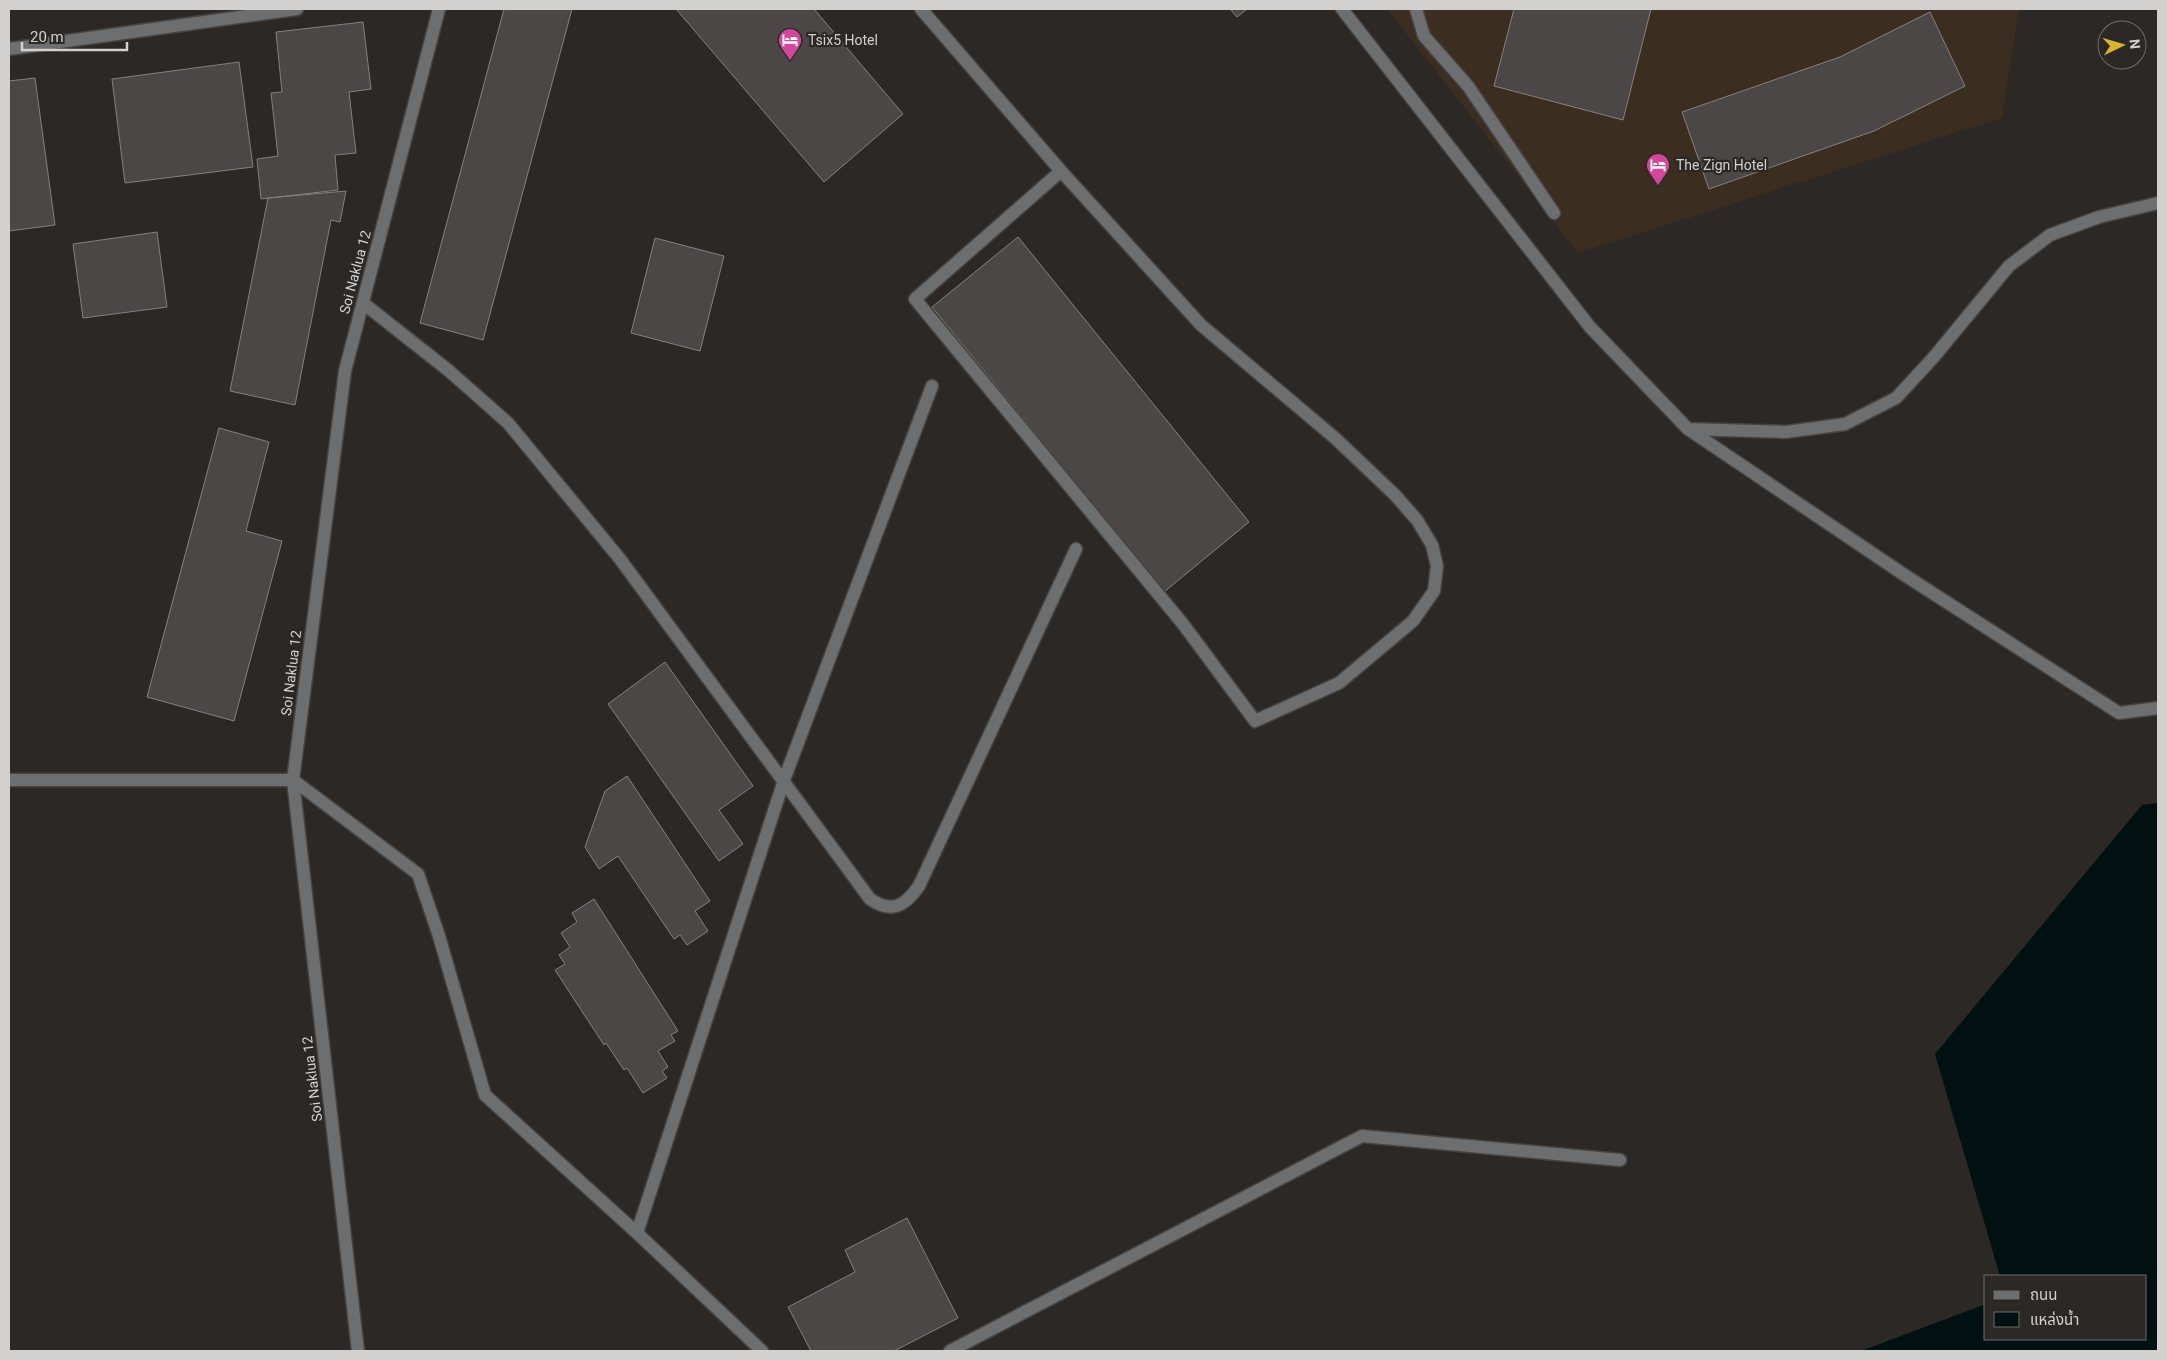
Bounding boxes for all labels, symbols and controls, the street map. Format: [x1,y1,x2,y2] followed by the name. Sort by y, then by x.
[22,20,128,52] scale bar
[2097,20,2147,70] north arrow
[777,27,803,61] hotel icon: Tsix5 Hotel
[30,28,64,46] text: 20 m
[808,32,878,48] place label: Tsix5 Hotel
[2127,38,2143,49] text: N
[1645,152,1671,186] hotel icon: The Zign Hotel
[1676,157,1767,173] place label: The Zign Hotel
[336,228,374,316] street label: Soi Naklua 12
[278,629,304,717] street label: Soi Naklua 12
[299,1035,325,1123] street label: Soi Naklua 12
[1984,1275,2147,1340] legend
[2030,1286,2057,1304] text: ถนน
[2030,1309,2079,1329] text: แหล่งน้ำ

